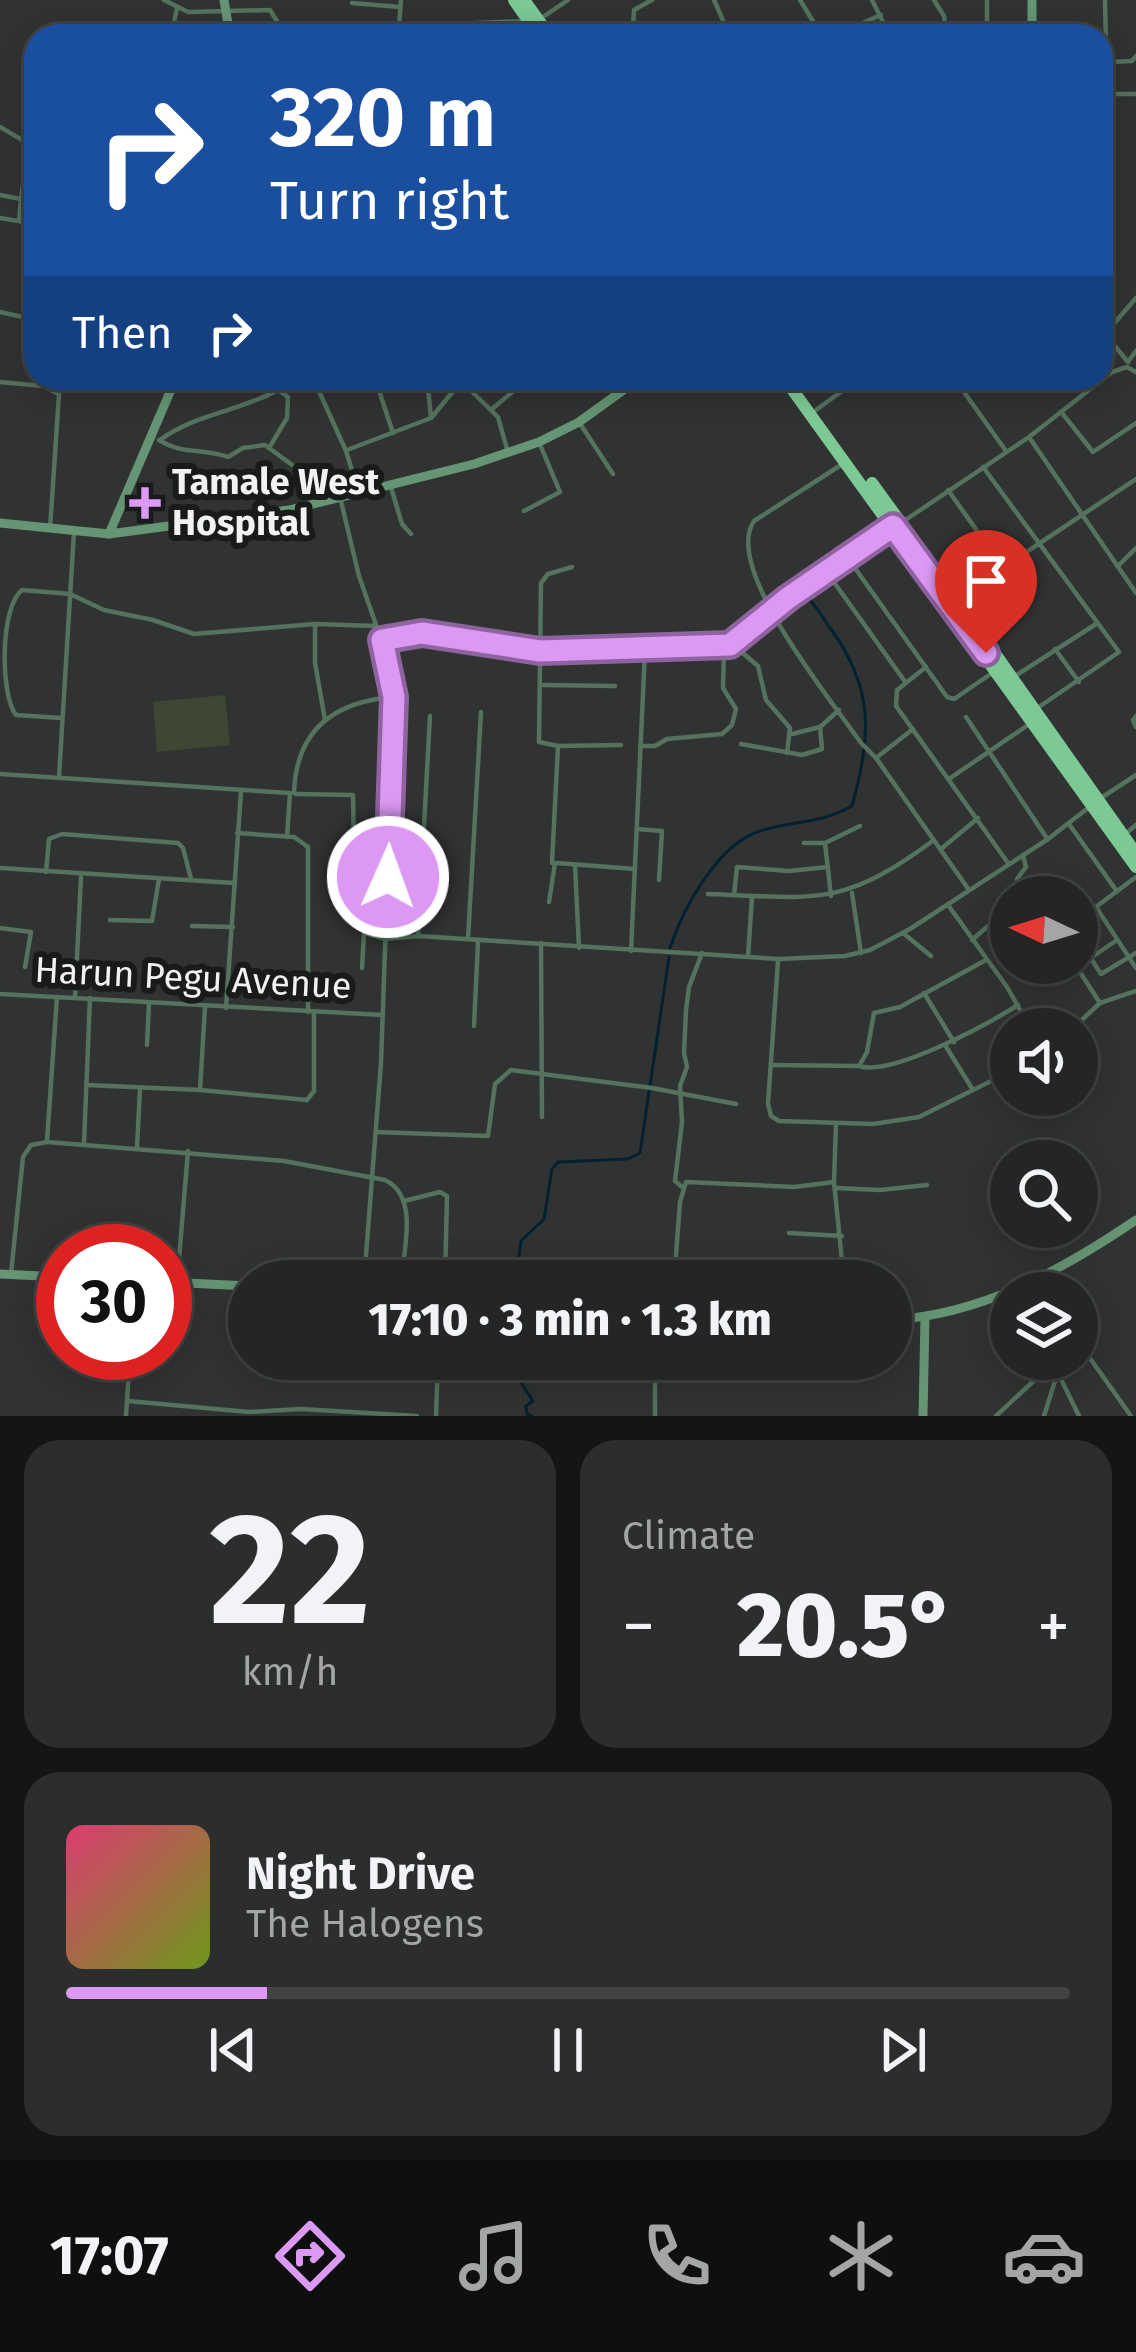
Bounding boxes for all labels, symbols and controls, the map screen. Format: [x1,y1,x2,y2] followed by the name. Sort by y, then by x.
[270,67,496,168] text: 320 m
[72,72,228,228] icon: right
[270,169,509,233] text: Turn right
[197,300,263,366] icon: right
[72,306,173,360] text: Then
[172,460,380,545] place label: Tamale West Hospital
[129,487,161,519] marker: Tamale West Hospital
[935,530,1037,653] pin
[953,548,1019,614] icon: arrive
[325,814,451,940] position arrow
[990,876,1098,984] north arrow
[990,876,1098,1380] map controls
[33,948,353,1008] street label: Harun Pegu Avenue
[990,1008,1098,1116] button: sound
[990,1140,1098,1248] button: search
[36,1224,192,1380] speed limit sign: 30
[990,1272,1098,1380] button: layers
[368,1293,772,1347] text: 17:10 · 3 min · 1.3 km
[209,1477,371,1664] text: 22
[622,1513,755,1559] text: Climate
[737,1572,955,1680] text: 20.5°
[622,1587,655,1666] text: −
[1037,1587,1070,1666] text: +
[242,1649,338,1695] text: km/h
[246,1847,475,1901] text: Night Drive
[246,1901,484,1947] text: The Halogens
[200,2017,266,2083] icon: previous
[535,2017,601,2083] icon: pause
[870,2017,936,2083] icon: next
[268,2214,352,2298] icon: directions
[452,2214,536,2298] icon: music
[635,2214,719,2298] icon: phone
[819,2214,903,2298] icon: climate
[1002,2214,1086,2298] icon: car
[50,2224,169,2288] text: 17:07

